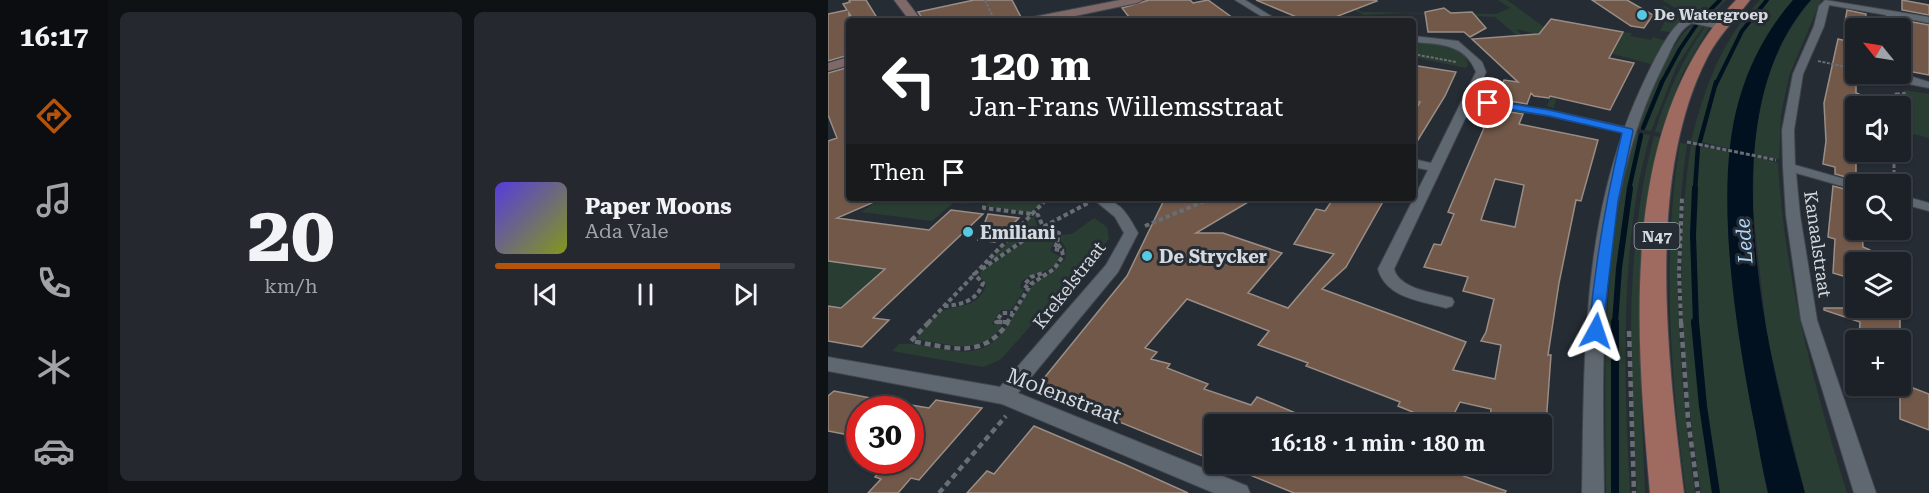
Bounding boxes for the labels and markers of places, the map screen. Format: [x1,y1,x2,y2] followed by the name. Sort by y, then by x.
[1654,6,1768,24] place label: De Watergroep
[1635,8,1649,22] marker: De Watergroep
[1462,77,1513,128] pin
[980,222,1056,243] place label: Emiliani
[961,225,975,239] marker: Emiliani
[1159,246,1267,267] place label: De Strycker
[1140,249,1154,263] marker: De Strycker

